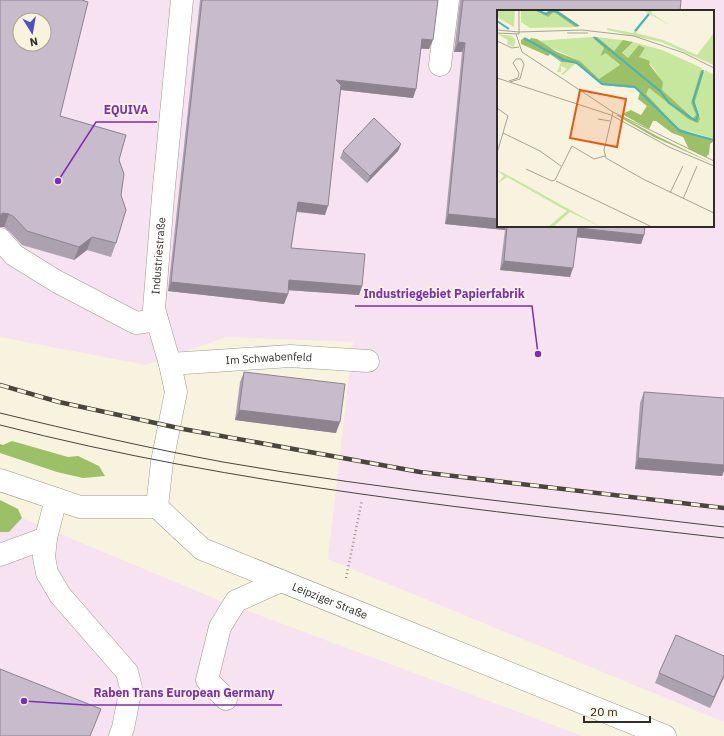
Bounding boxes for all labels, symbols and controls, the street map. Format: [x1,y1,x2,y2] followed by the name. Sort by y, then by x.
[497,10,714,227] inset map
[12,12,52,52] north arrow
[29,34,39,49] text: N
[96,98,157,122] callout: EQUIVA
[104,102,148,117] text: EQUIVA
[148,217,168,295] street label: Industriestraße
[355,282,532,306] callout: Industriegebiet Papierfabrik
[363,286,525,301] text: Industriegebiet Papierfabrik
[225,349,312,367] street label: Im Schwabenfeld
[290,579,370,622] street label: Leipziger Straße
[85,681,282,705] callout: Raben Trans European Germany
[94,685,275,700] text: Raben Trans European Germany
[584,698,650,724] scale bar
[590,704,618,719] text: 20 m

